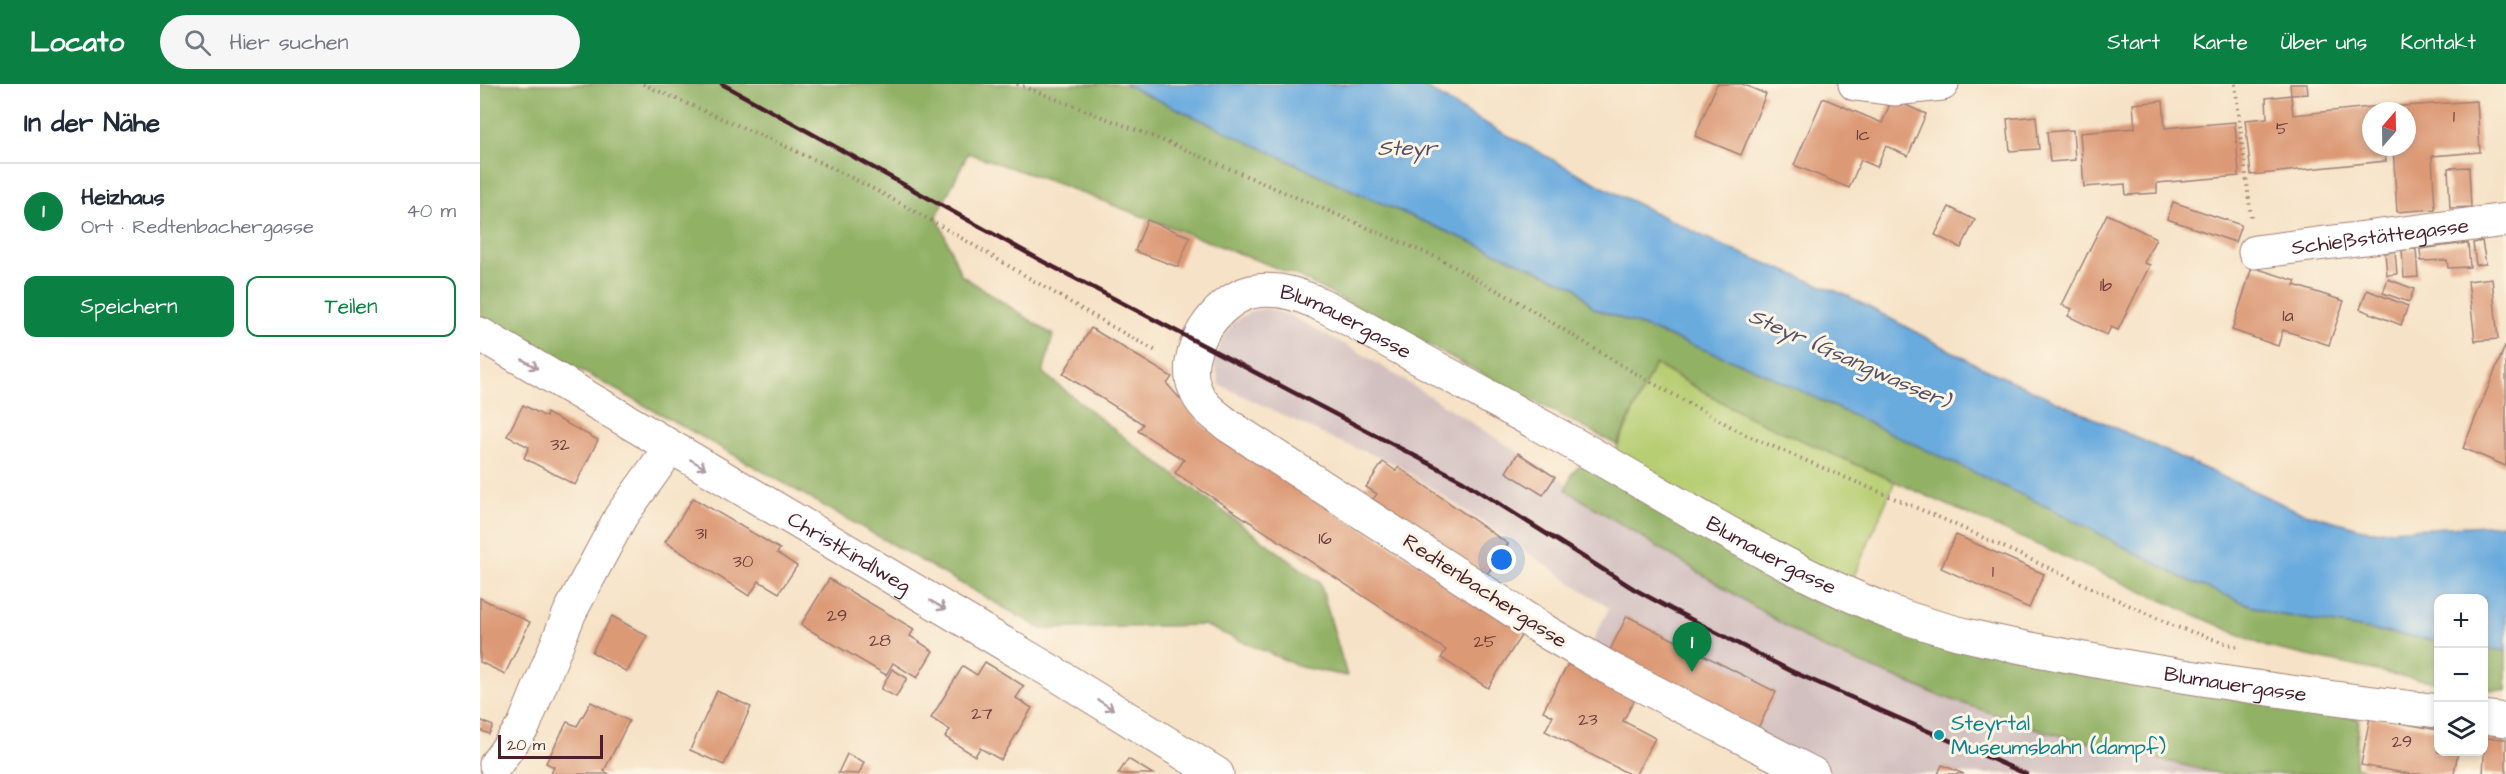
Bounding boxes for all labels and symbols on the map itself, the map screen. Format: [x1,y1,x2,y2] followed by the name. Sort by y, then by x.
[2362,102,2416,156] north arrow
[2453,104,2455,129] house number: 1
[2276,116,2289,141] house number: 5
[1856,122,1870,147] house number: 1c
[1377,133,1439,165] water label: Steyr
[2289,210,2471,262] street label: Schießstättegasse
[2100,273,2112,298] house number: 1b
[1278,277,1417,366] street label: Blumauergasse
[1743,301,1957,419] water label: Steyr (Gsangwasser)
[2282,303,2294,328] house number: 1a
[521,358,538,370] one-way arrow
[550,432,570,457] house number: 32
[689,458,706,470] one-way arrow
[782,504,917,602] street label: Christkindlweg
[1701,509,1841,601] street label: Blumauergasse
[695,521,707,546] house number: 31
[1318,526,1332,551] house number: 16
[1396,527,1573,657] street label: Redtenbachergasse
[1487,545,1516,574] your location
[733,549,753,574] house number: 30
[1992,559,1994,584] house number: 1
[929,599,946,611] one-way arrow
[827,603,847,628] house number: 29
[1672,622,1712,672] pin: 1
[869,628,891,653] house number: 28
[1473,629,1497,654] house number: 25
[2162,659,2308,709] street label: Blumauergasse
[1097,699,1114,711] one-way arrow
[971,701,993,726] house number: 27
[1578,707,1598,732] house number: 23
[1951,709,2166,763] place label: Steyrtal Museumsbahn (dampf)
[1932,728,1946,742] marker: Steyrtal Museumsbahn (dampf)
[2392,729,2412,754] house number: 29
[498,732,603,760] scale bar

